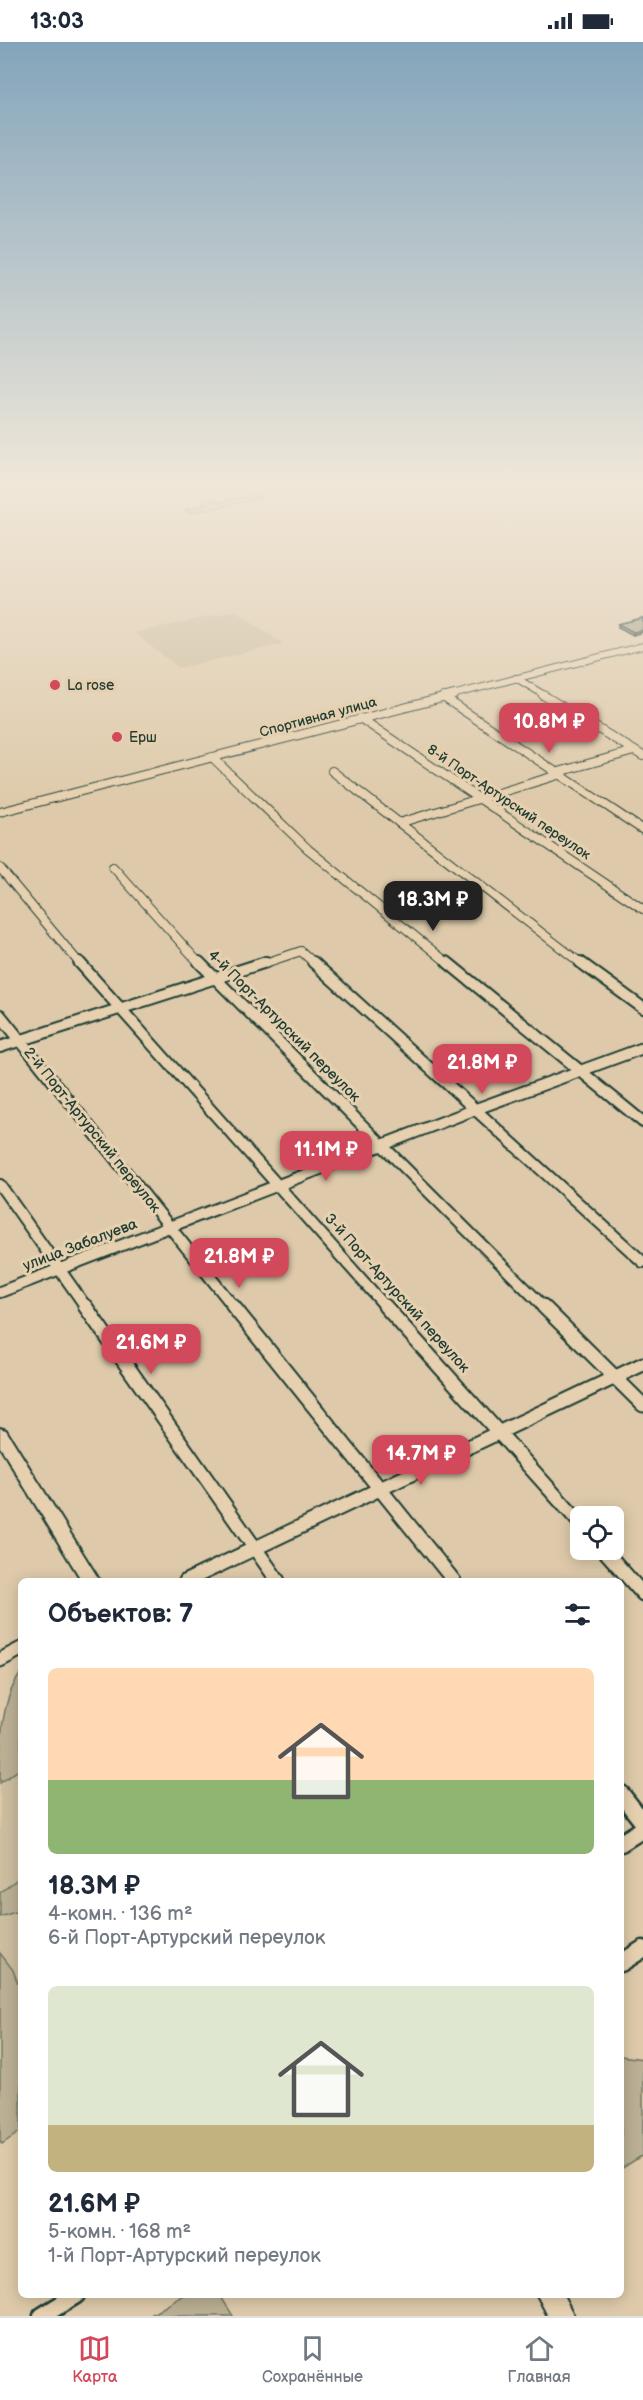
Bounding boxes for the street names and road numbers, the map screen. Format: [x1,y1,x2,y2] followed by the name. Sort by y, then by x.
[258,693,379,741] street label: Спортивная улица
[424,741,595,864] street label: 8-й Порт-Артурский переулок
[204,946,364,1106] street label: 4-й Порт-Артурский переулок
[19,1043,165,1217] street label: 2-й Порт-Артурский переулок
[320,1209,474,1377] street label: 3-й Порт-Артурский переулок
[20,1214,140,1276] street label: улица Забалуева

